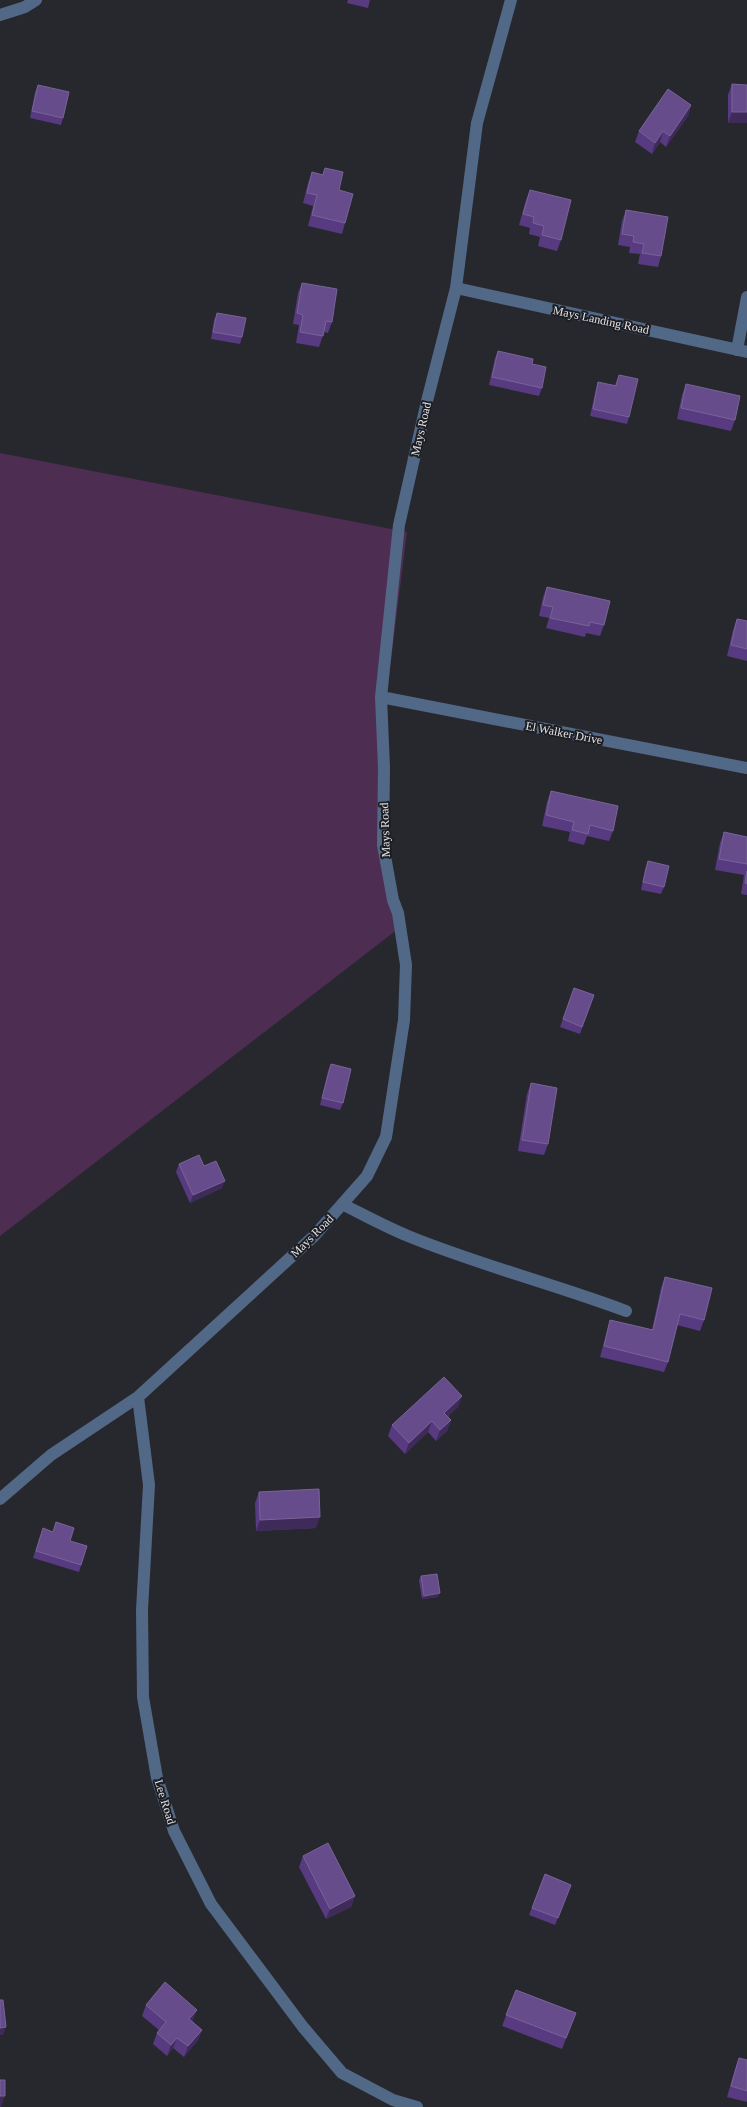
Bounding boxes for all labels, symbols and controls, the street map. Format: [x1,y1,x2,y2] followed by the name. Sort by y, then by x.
[552,303,650,337] street label: Mays Landing Road
[408,401,434,457] street label: Mays Road
[524,719,604,747] street label: El Walker Drive
[377,802,393,858] street label: Mays Road
[288,1212,336,1260] street label: Mays Road
[152,1778,178,1826] street label: Lee Road

